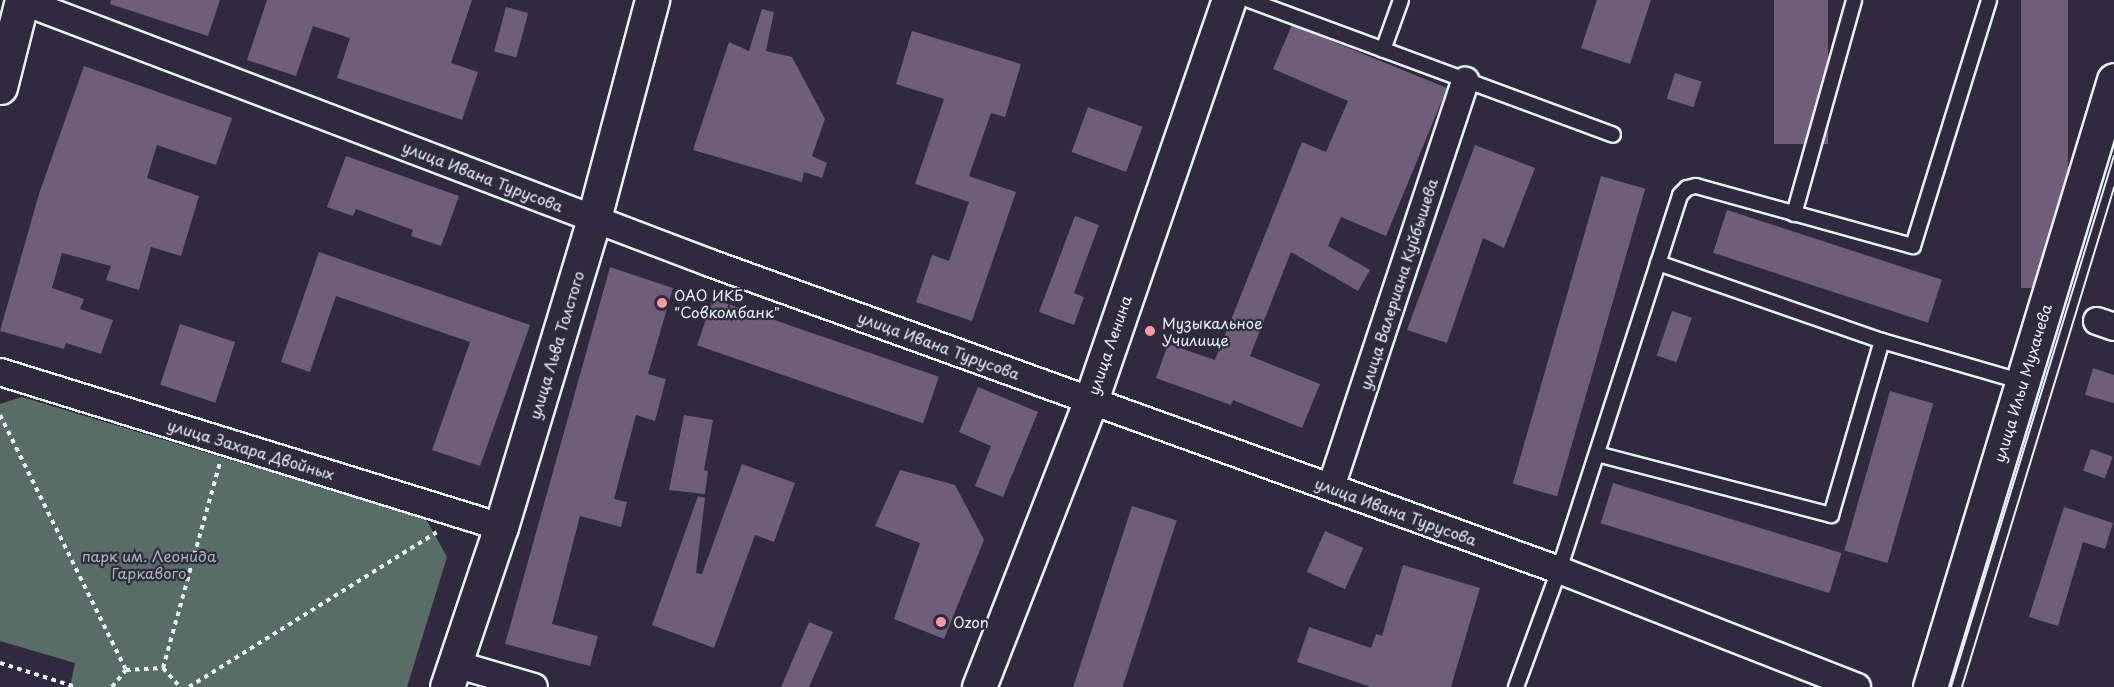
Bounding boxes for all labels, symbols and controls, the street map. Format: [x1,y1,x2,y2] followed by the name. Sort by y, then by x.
[399,137,567,215] street label: улица Ивана Турусова
[1355,176,1441,392] street label: улица Валериана Куйбышева
[525,268,587,422] street label: улица Льва Толстого
[674,285,780,320] place label: ОАО ИКБ "Совкомбанк"
[1083,292,1135,398] street label: улица Ленина
[655,296,669,310] marker: ОАО ИКБ "Совкомбанк"
[1989,301,2055,465] street label: улица Ильи Мухачева
[855,307,1023,383] street label: улица Ивана Турусова
[1162,313,1263,348] place label: Музыкальное Училище
[1143,324,1157,338] marker: Музыкальное Училище
[165,415,337,483] street label: улица Захара Двойных
[1312,473,1480,549] street label: улица Ивана Турусова
[81,546,217,581] park label: парк им. Леонида Гаркавого
[953,613,989,631] place label: Ozon
[934,615,948,629] marker: Ozon

